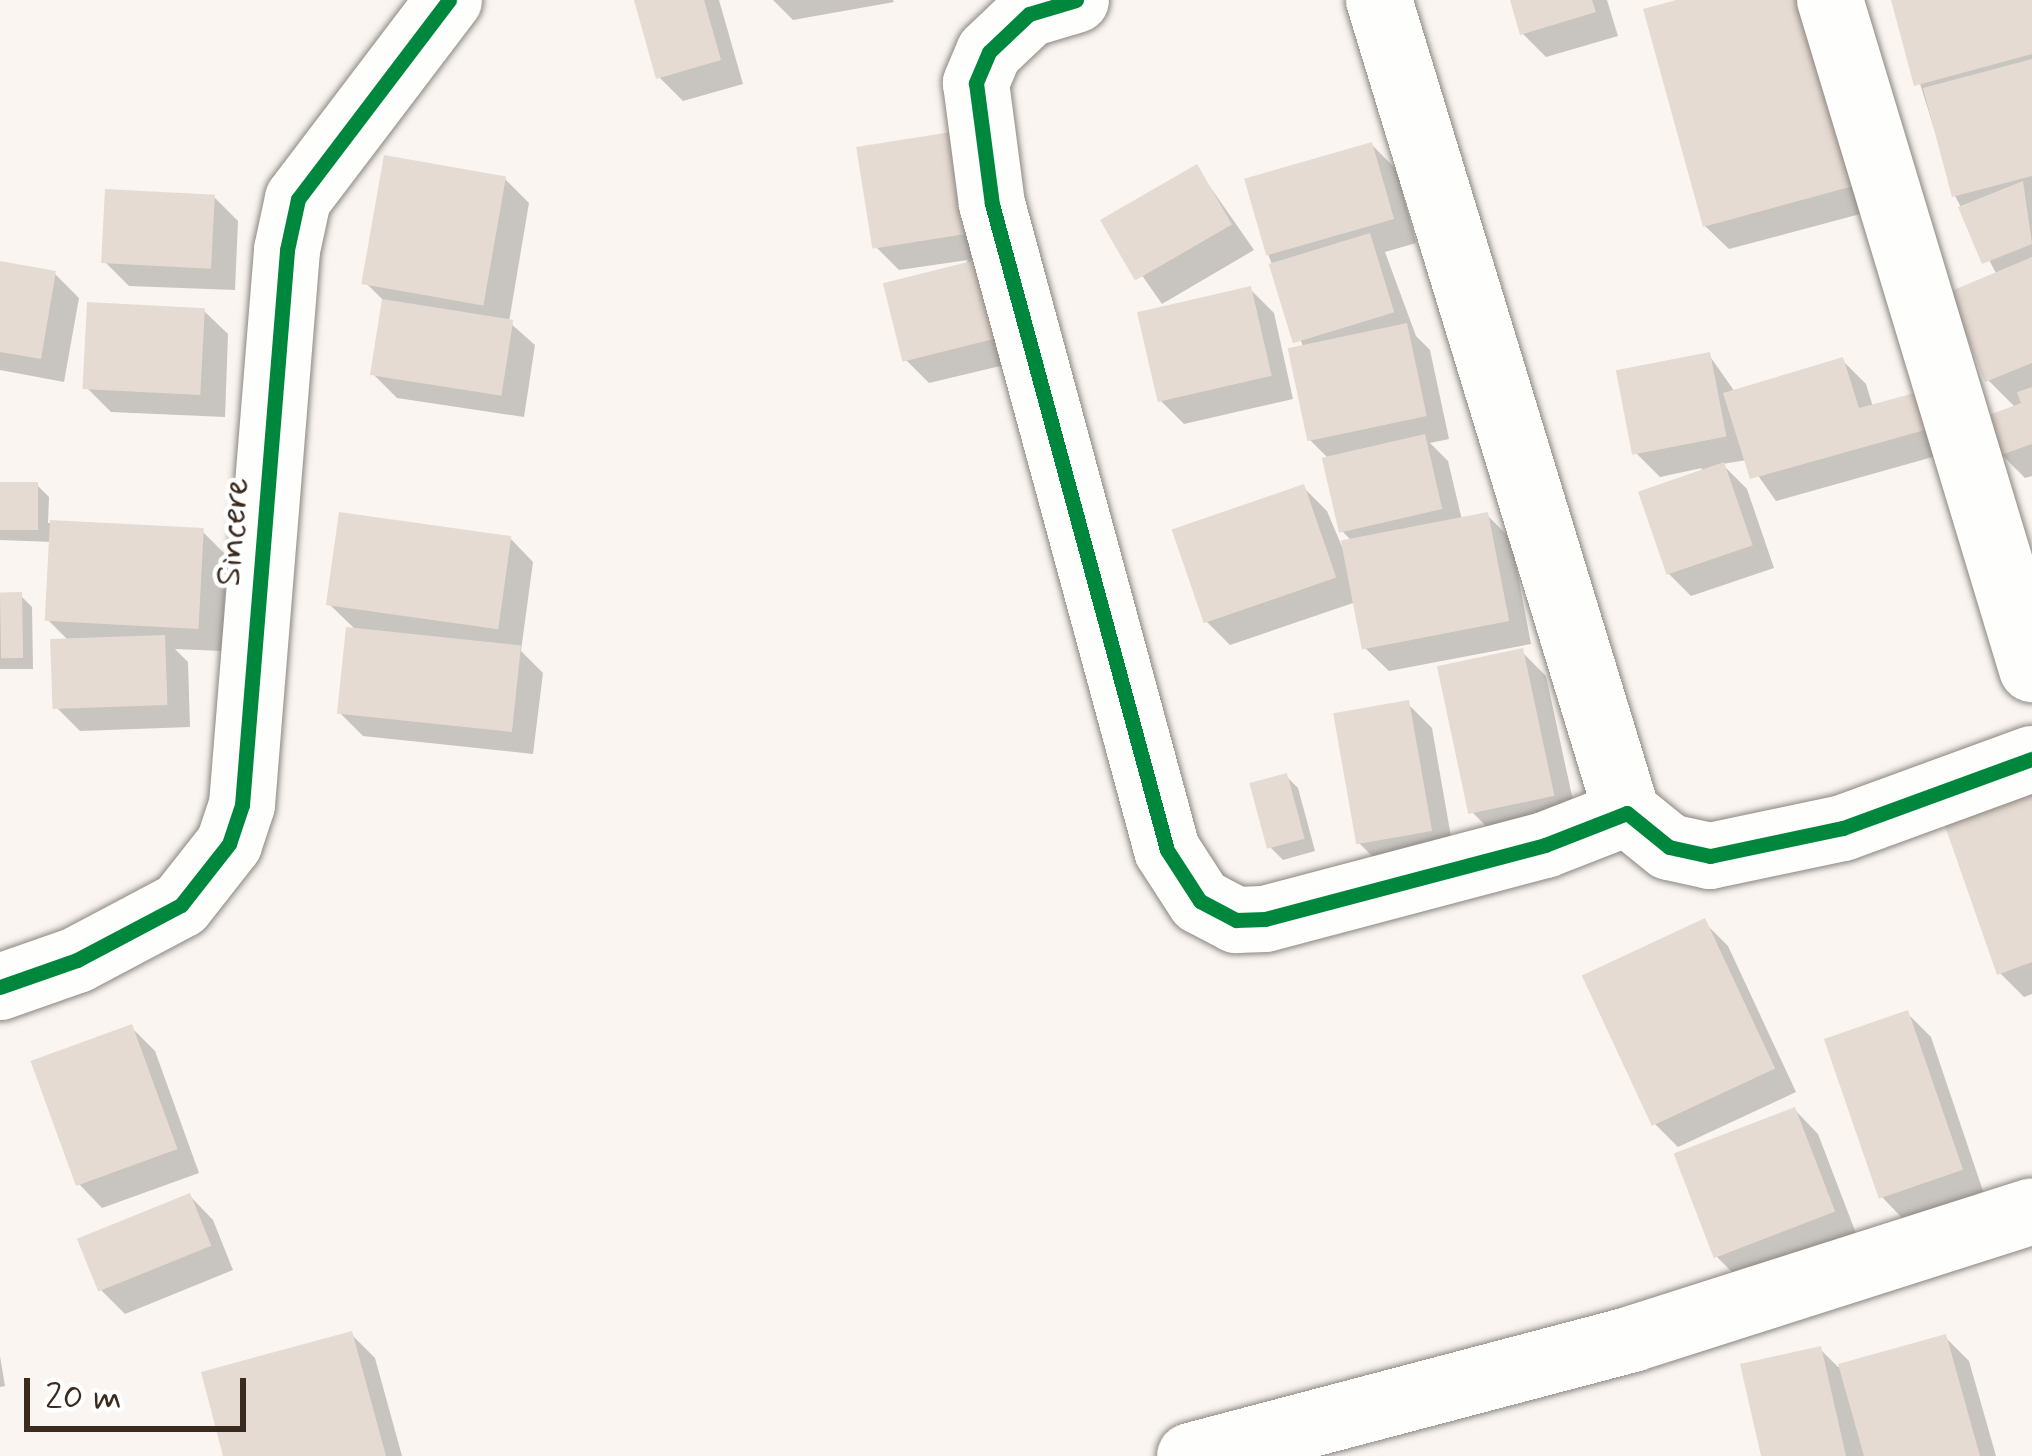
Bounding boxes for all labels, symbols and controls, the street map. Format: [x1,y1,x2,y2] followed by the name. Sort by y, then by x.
[208,476,260,588] street label: Sincere
[30,1354,252,1428] scale bar
[45,1375,122,1422] text: 20 m

